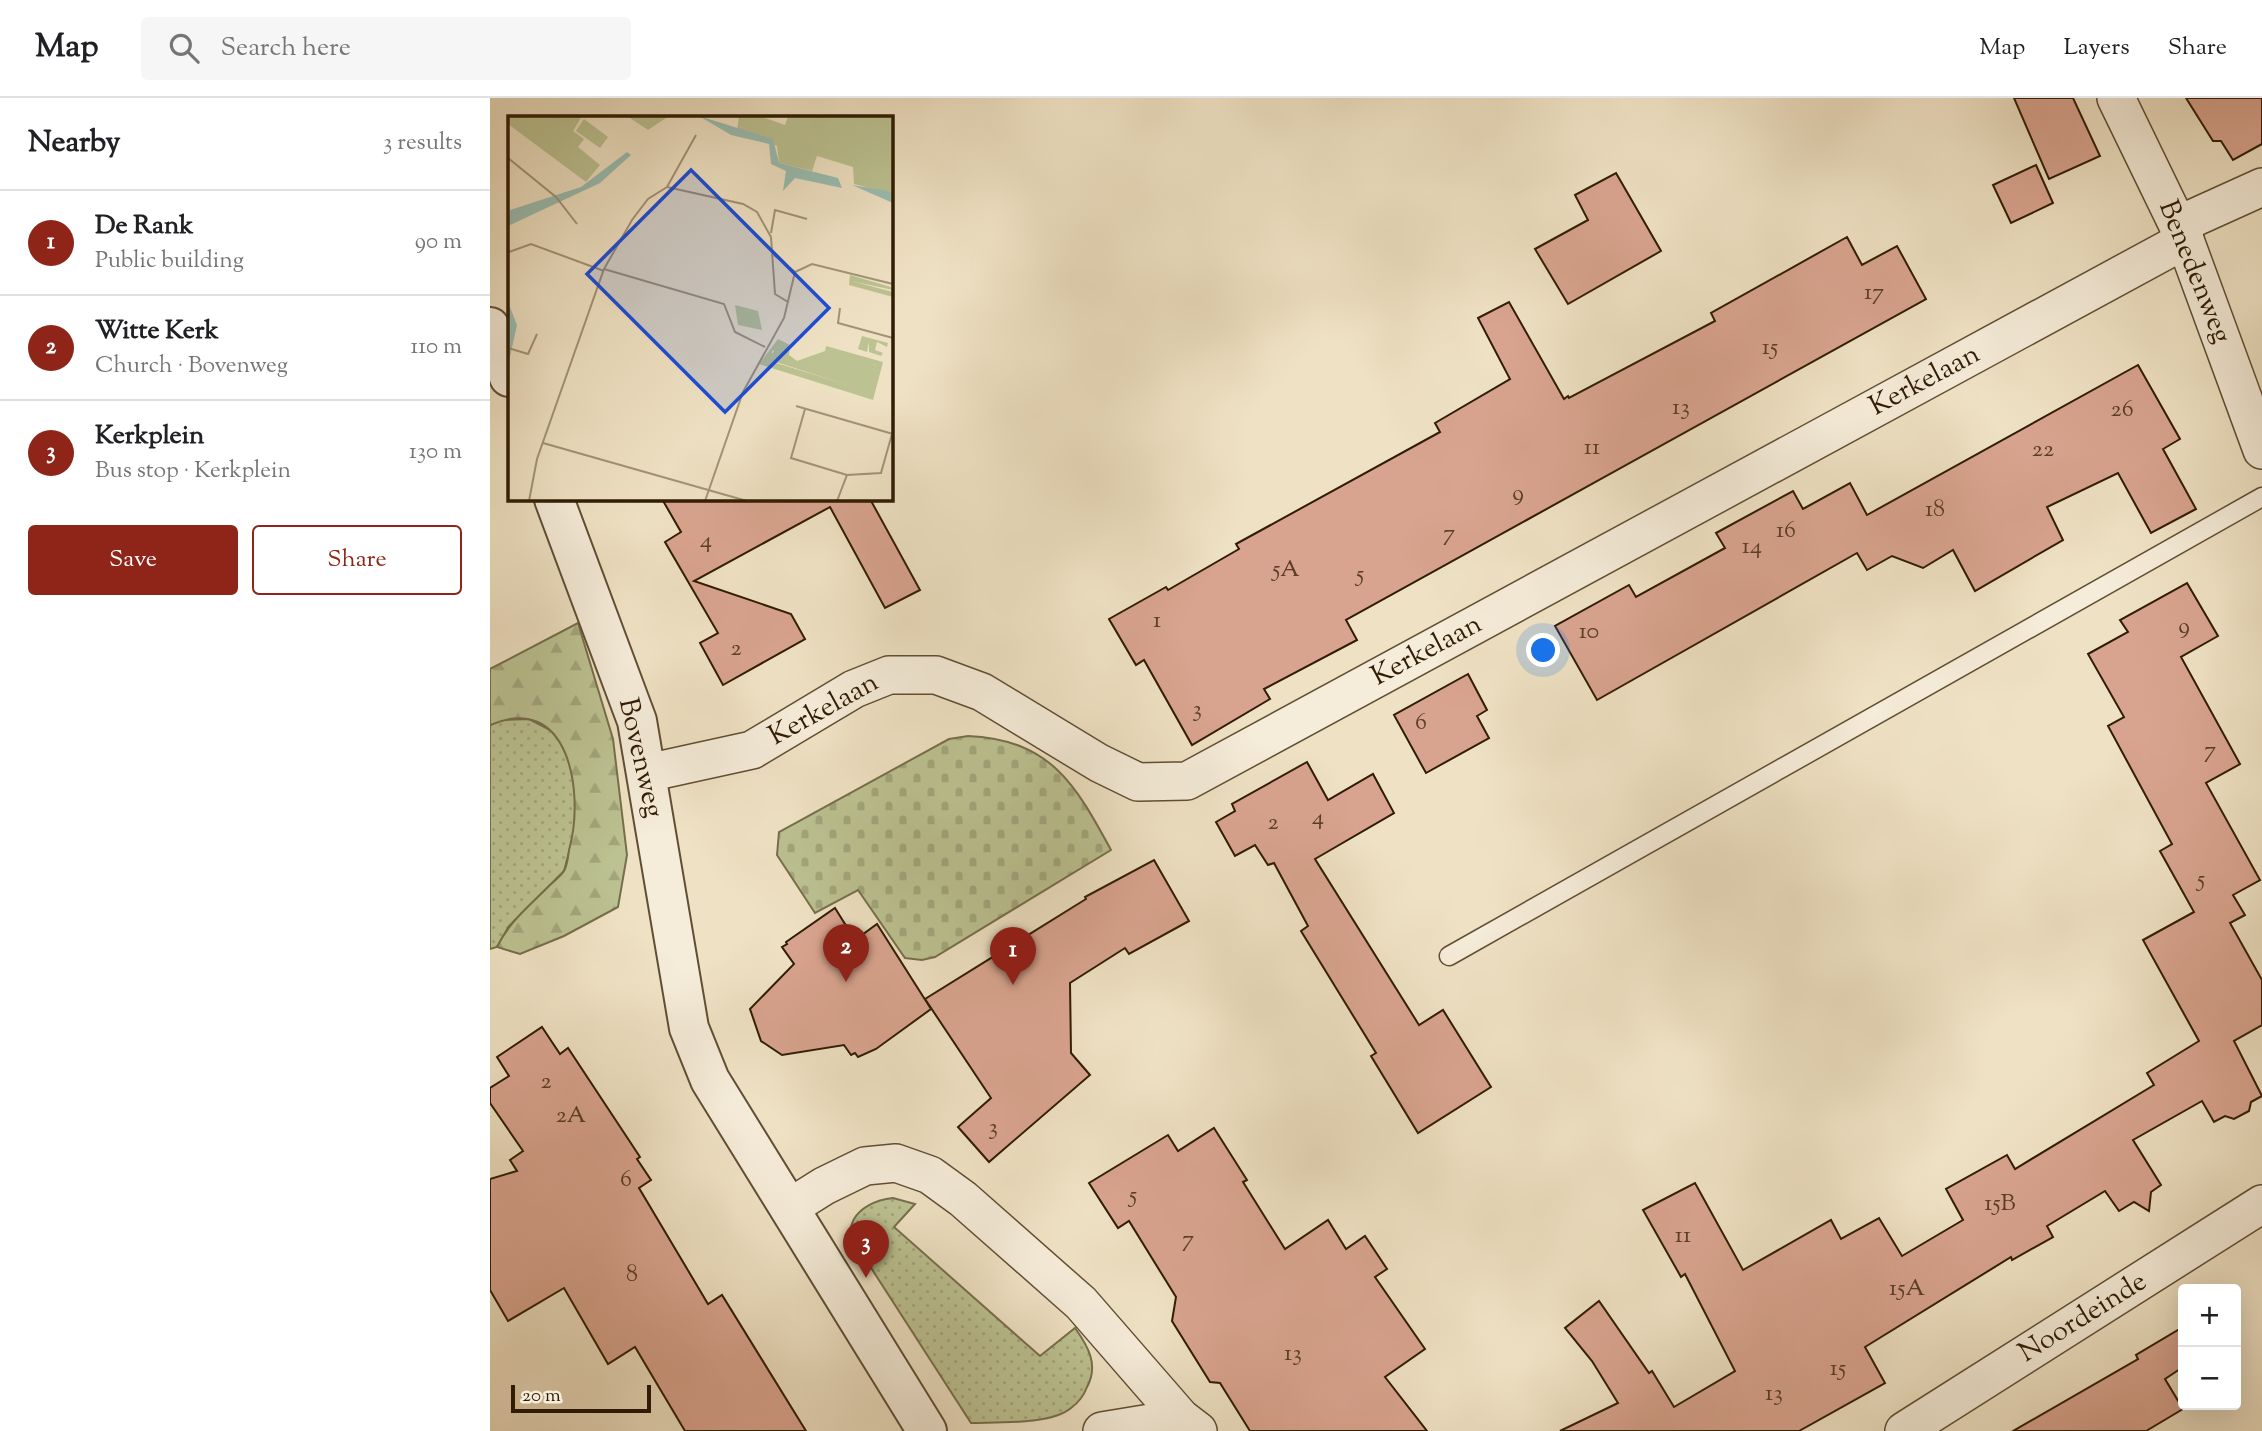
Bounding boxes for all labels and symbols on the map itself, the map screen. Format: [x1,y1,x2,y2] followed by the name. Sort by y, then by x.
[508,116,892,500] inset map
[2147,194,2241,350] street label: Benedenweg
[1864,276,1884,310] house number: 17
[1762,331,1778,365] house number: 15
[1863,335,1987,427] street label: Kerkelaan
[1672,391,1690,425] house number: 13
[2110,393,2134,427] house number: 26
[1584,431,1600,465] house number: 11
[2032,433,2054,467] house number: 22
[1512,477,1524,511] house number: 9
[1925,493,1945,527] house number: 18
[1776,514,1796,548] house number: 16
[1443,517,1455,551] house number: 7
[700,524,712,558] house number: 4
[1742,530,1762,564] house number: 14
[1270,553,1300,587] house number: 5A
[1354,558,1364,592] house number: 5
[1153,604,1161,638] house number: 1
[1365,605,1489,697] street label: Kerkelaan
[2178,610,2190,644] house number: 9
[1579,615,1599,649] house number: 10
[730,632,742,666] house number: 2
[1526,633,1560,667] your location
[762,663,886,757] street label: Kerkelaan
[1192,693,1202,727] house number: 3
[607,694,673,822] street label: Bovenweg
[1415,706,1427,740] house number: 6
[2204,734,2216,768] house number: 7
[1312,801,1324,835] house number: 4
[1267,806,1279,840] house number: 2
[2195,863,2205,897] house number: 5
[823,924,869,982] pin: 2
[990,927,1036,985] pin: 1
[540,1065,552,1099] house number: 2
[556,1099,587,1133] house number: 2A
[988,1111,998,1145] house number: 3
[620,1163,632,1197] house number: 6
[1127,1179,1137,1213] house number: 5
[1984,1187,2016,1221] house number: 15B
[1675,1219,1691,1253] house number: 11
[843,1220,889,1278] pin: 3
[1182,1223,1194,1257] house number: 7
[626,1258,638,1292] house number: 8
[2011,1263,2155,1373] street label: Noordeinde
[1889,1272,1925,1306] house number: 15A
[1284,1337,1302,1371] house number: 13
[1830,1352,1846,1386] house number: 15
[1765,1377,1783,1411] house number: 13
[511,1382,651,1414] scale bar

